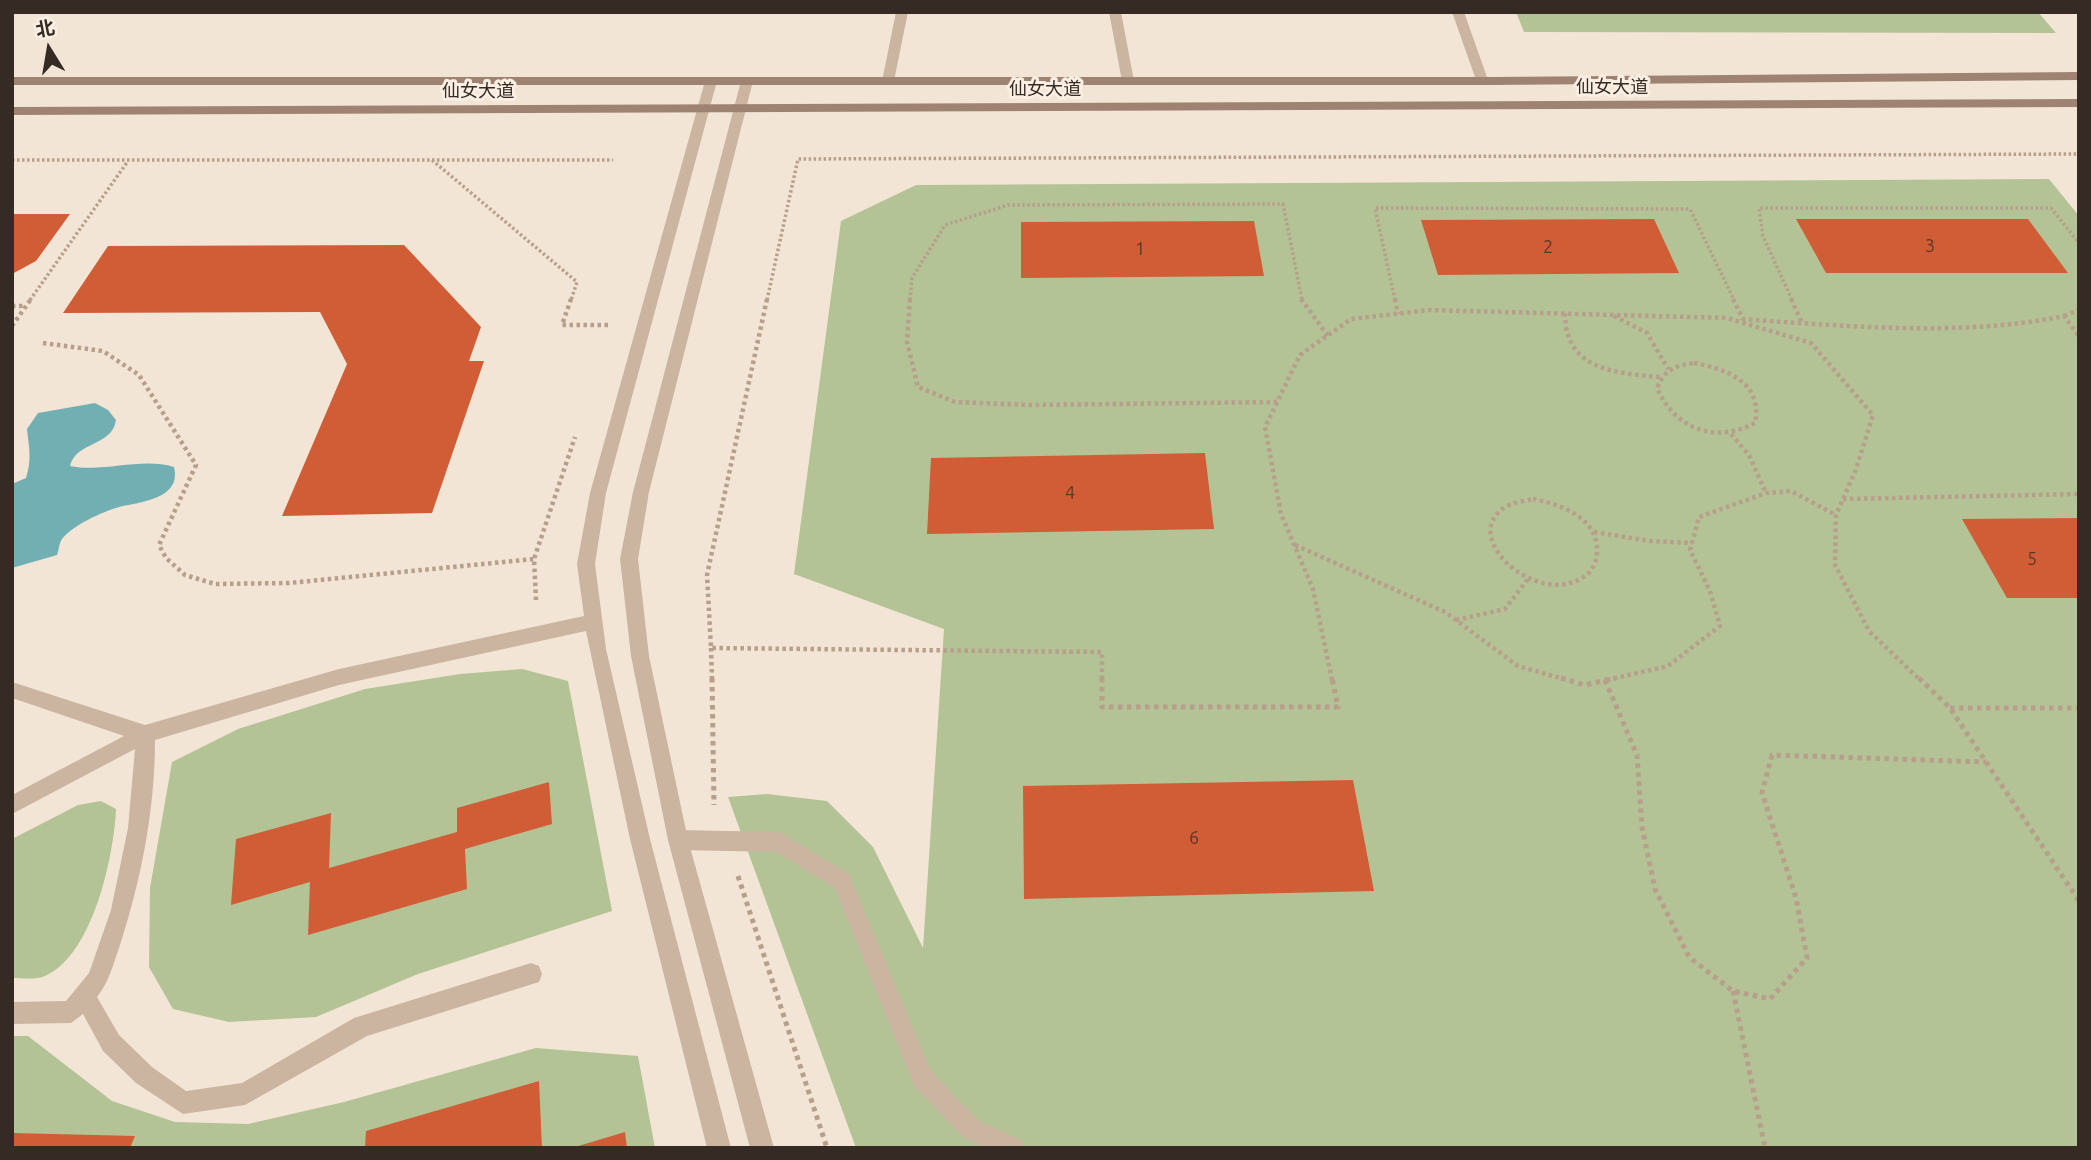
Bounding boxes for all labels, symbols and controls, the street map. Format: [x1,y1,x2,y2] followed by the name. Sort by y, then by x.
[14,14,84,84] north arrow
[34,16,56,41] text: 北
[1576,76,1648,98] street label: 仙女大道
[1009,78,1081,100] street label: 仙女大道
[442,80,514,102] street label: 仙女大道
[1925,235,1935,257] house number: 3
[1543,236,1553,258] house number: 2
[1135,238,1145,260] house number: 1
[1065,482,1075,504] house number: 4
[2027,548,2037,570] house number: 5
[1189,827,1199,849] house number: 6

